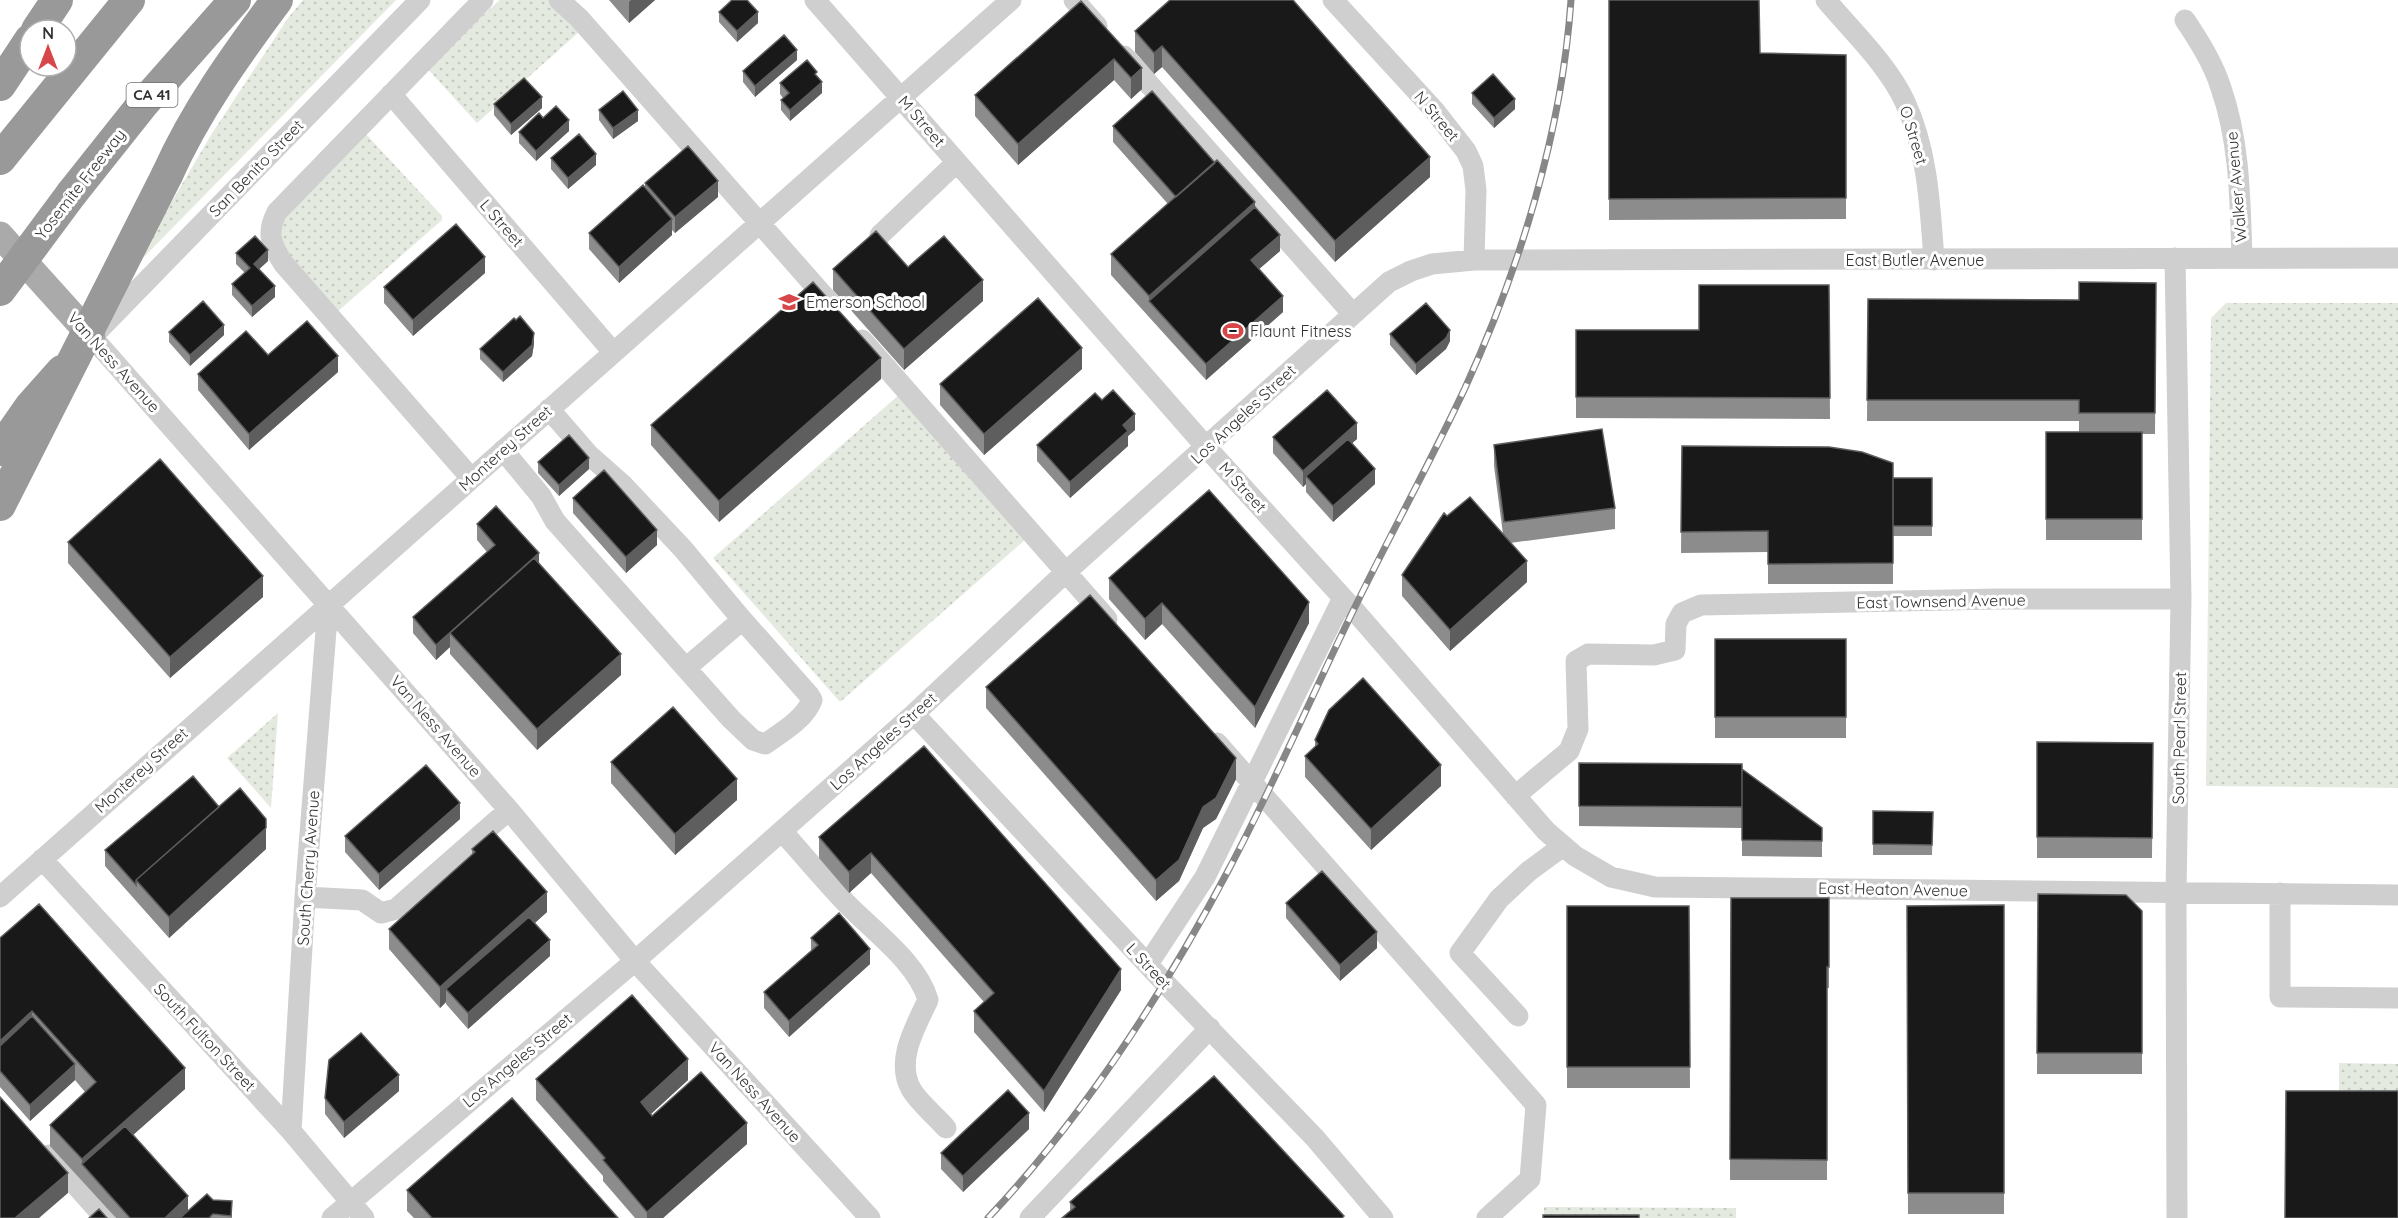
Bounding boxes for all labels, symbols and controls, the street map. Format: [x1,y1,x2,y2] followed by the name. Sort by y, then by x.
[18,18,78,78] north arrow
[42,23,54,43] text: N
[126,83,178,107] road number: CA 41
[1410,87,1464,145] street label: N Street
[894,91,950,151] street label: M Street
[1896,103,1932,167] street label: O Street
[205,115,307,221] street label: San Benito Street
[31,125,129,243] street label: Yosemite Freeway
[2221,131,2251,243] street label: Walker Avenue
[476,195,528,251] street label: L Street
[1846,250,1984,270] street label: East Butler Avenue
[777,290,801,314] school or university icon: Emerson School
[806,292,925,312] place label: Emerson School
[64,308,164,416] street label: Van Ness Avenue
[1221,319,1245,343] sports icon: Flaunt Fitness
[1250,321,1352,341] place label: Flaunt Fitness
[1186,360,1300,468] street label: Los Angeles Street
[454,401,556,495] street label: Monterey Street
[1215,458,1271,516] street label: M Street
[1856,590,2026,612] street label: East Townsend Avenue
[386,671,486,781] street label: Van Ness Avenue
[2168,671,2190,805] street label: South Pearl Street
[826,688,940,794] street label: Los Angeles Street
[90,723,192,817] street label: Monterey Street
[293,790,323,946] street label: South Cherry Avenue
[1818,878,1968,900] street label: East Heaton Avenue
[1122,938,1176,994] street label: L Street
[150,979,260,1095] street label: South Fulton Street
[458,1008,576,1112] street label: Los Angeles Street
[705,1038,805,1146] street label: Van Ness Avenue

